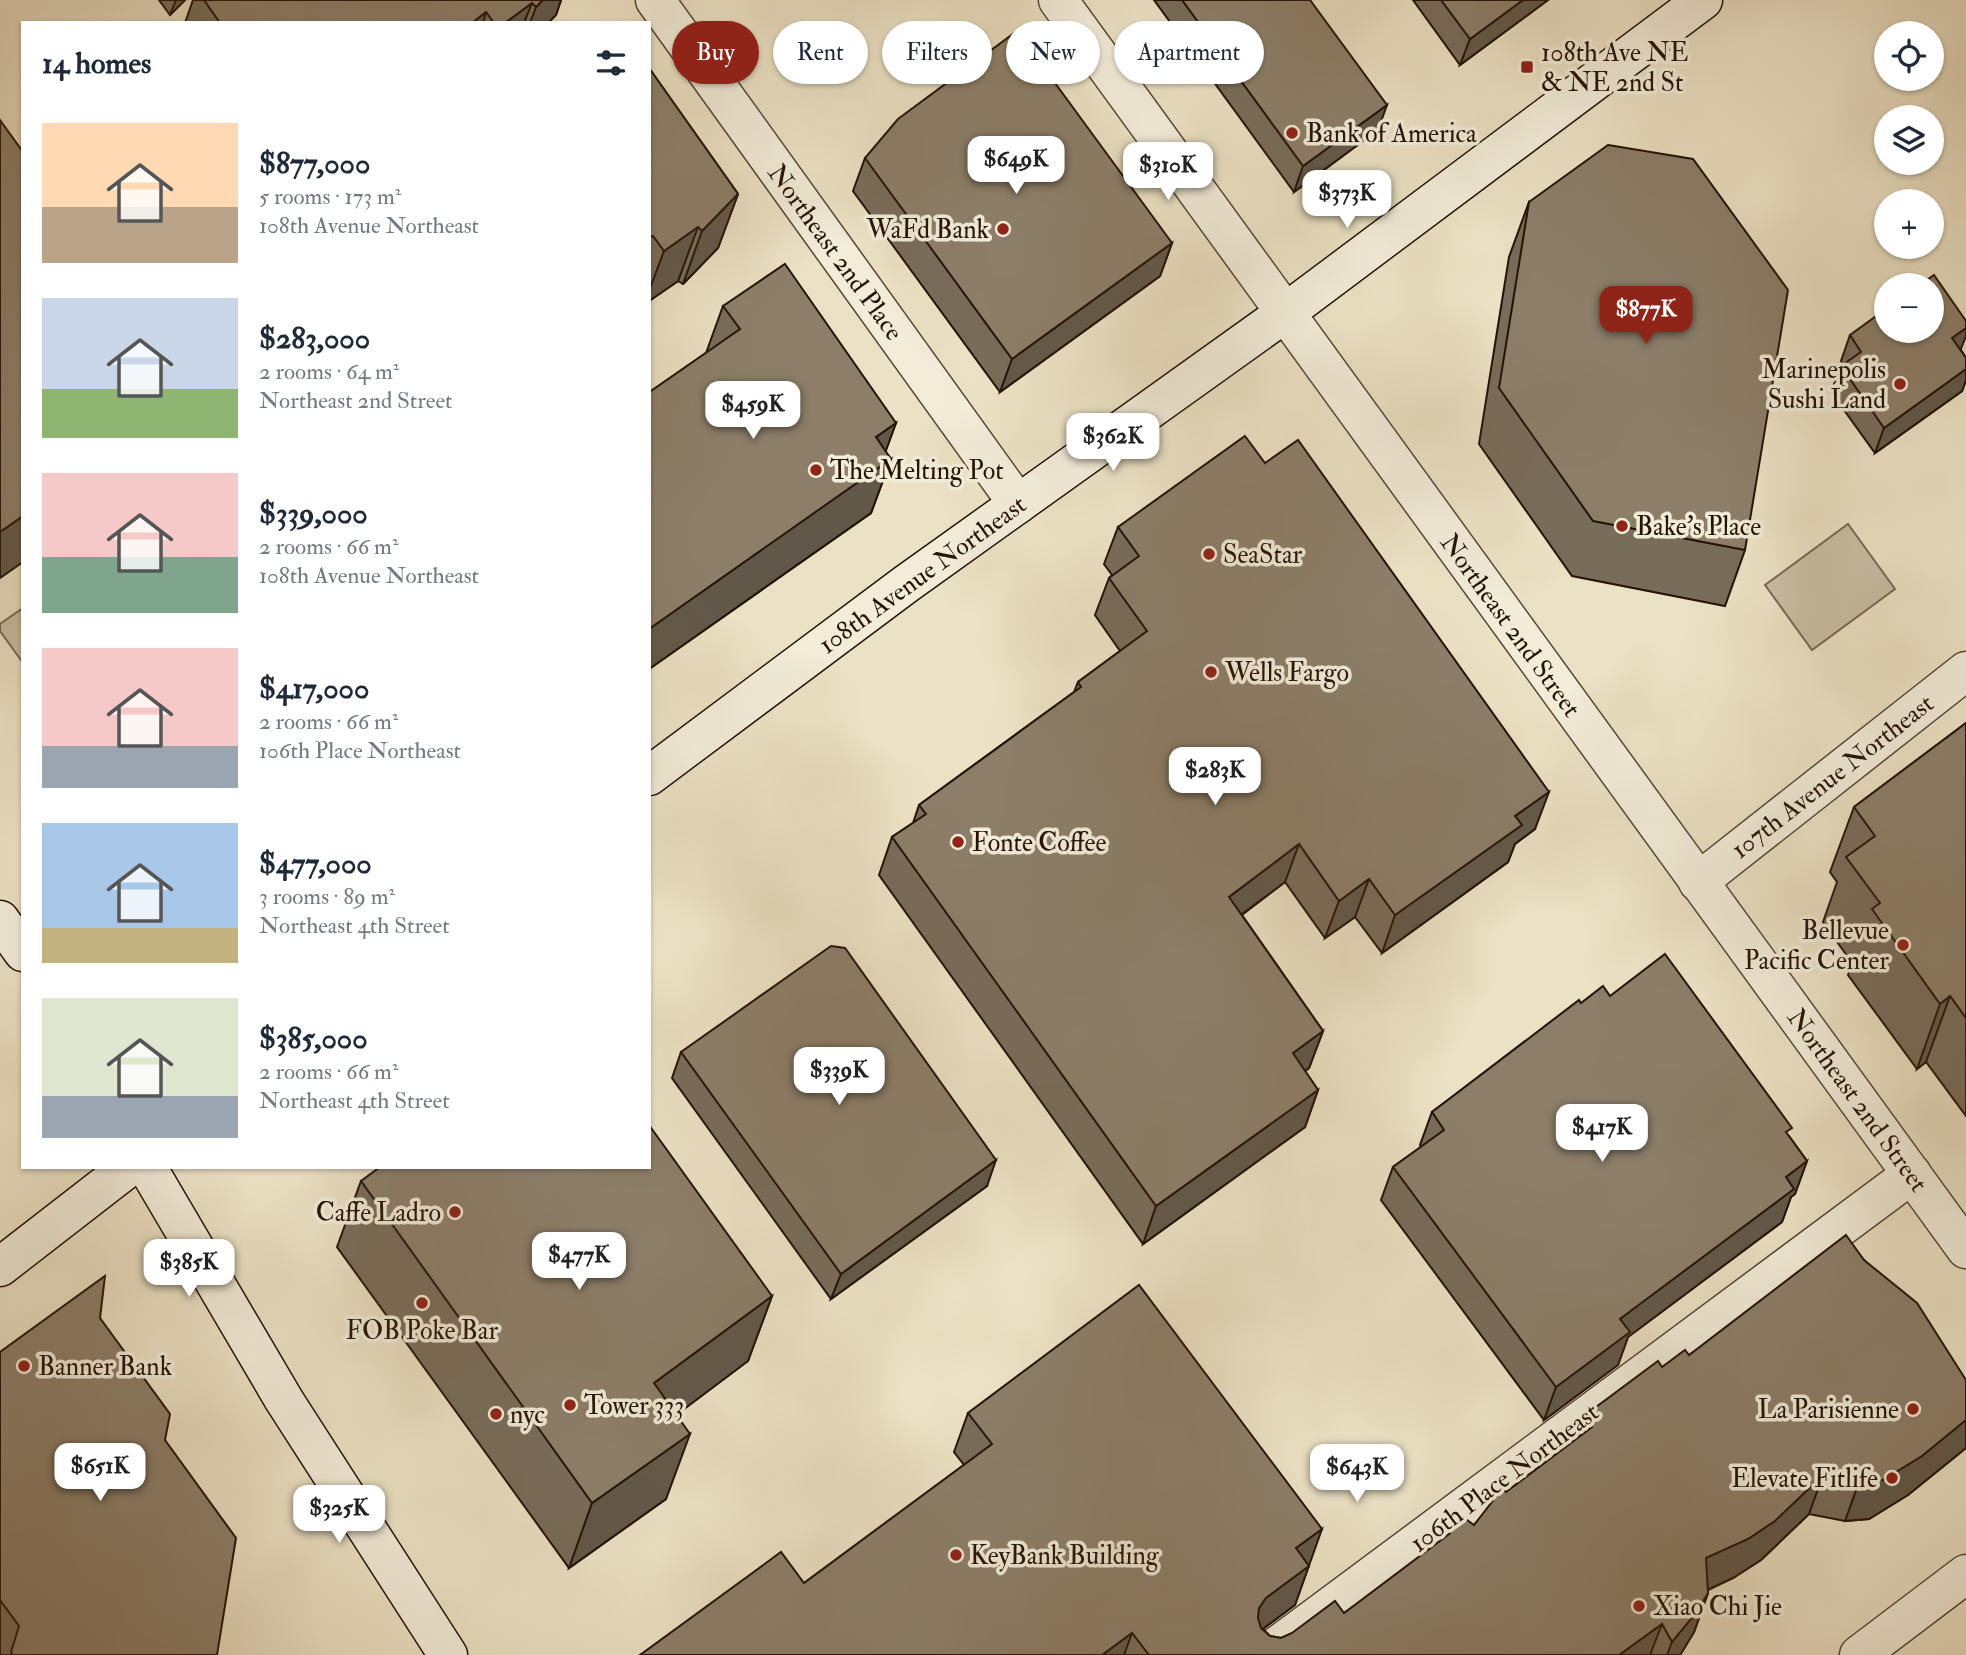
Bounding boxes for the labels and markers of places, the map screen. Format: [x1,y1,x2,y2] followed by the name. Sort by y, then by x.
[1541,37,1688,99] place label: 108th Ave NE & NE 2nd St
[1519,59,1535,75] marker: 108th Ave NE & NE 2nd St
[1306,118,1477,150] place label: Bank of America
[1284,125,1300,141] marker: Bank of America
[967,136,1065,196] pin: $649K
[1119,142,1217,202] pin: $310K
[1298,170,1396,230] pin: $373K
[866,214,990,246] place label: WaFd Bank
[995,221,1011,237] marker: WaFd Bank
[1597,286,1695,346] pin: $877K
[1761,354,1886,416] place label: Marinepolis Sushi Land
[1892,376,1908,392] marker: Marinepolis Sushi Land
[704,382,802,441] pin: $459K
[1064,414,1162,473] pin: $362K
[830,455,1004,487] place label: The Melting Pot
[808,462,824,478] marker: The Melting Pot
[1636,511,1761,543] place label: Bake's Place
[1614,518,1630,534] marker: Bake's Place
[1223,539,1303,571] place label: SeaStar
[1201,546,1217,562] marker: SeaStar
[1224,657,1349,689] place label: Wells Fargo
[1203,664,1219,680] marker: Wells Fargo
[1166,748,1264,807] pin: $283K
[972,827,1106,859] place label: Fonte Coffee
[950,834,966,850] marker: Fonte Coffee
[1744,915,1889,977] place label: Bellevue Pacific Center
[1895,937,1911,953] marker: Bellevue Pacific Center
[790,1048,888,1107] pin: $339K
[1553,1104,1651,1164] pin: $417K
[316,1197,441,1229] place label: Caffe Ladro
[447,1204,463,1220] marker: Caffe Ladro
[530,1232,628,1292] pin: $477K
[140,1240,238,1299] pin: $385K
[414,1295,430,1311] marker: FOB Poke Bar
[346,1315,499,1347] place label: FOB Poke Bar
[38,1351,173,1383] place label: Banner Bank
[16,1358,32,1374] marker: Banner Bank
[584,1390,684,1422] place label: Tower 333
[1758,1394,1899,1426] place label: La Parisienne
[562,1397,578,1413] marker: Tower 333
[510,1399,545,1431] place label: nyc
[1905,1401,1921,1417] marker: La Parisienne
[488,1406,504,1422] marker: nyc
[51,1444,149,1503] pin: $651K
[1308,1444,1406,1504] pin: $643K
[1731,1463,1878,1495] place label: Elevate Fitlife
[1884,1470,1900,1486] marker: Elevate Fitlife
[290,1486,388,1545] pin: $325K
[970,1540,1160,1572] place label: KeyBank Building
[948,1547,964,1563] marker: KeyBank Building
[1653,1591,1782,1623] place label: Xiao Chi Jie
[1631,1598,1647,1614] marker: Xiao Chi Jie

